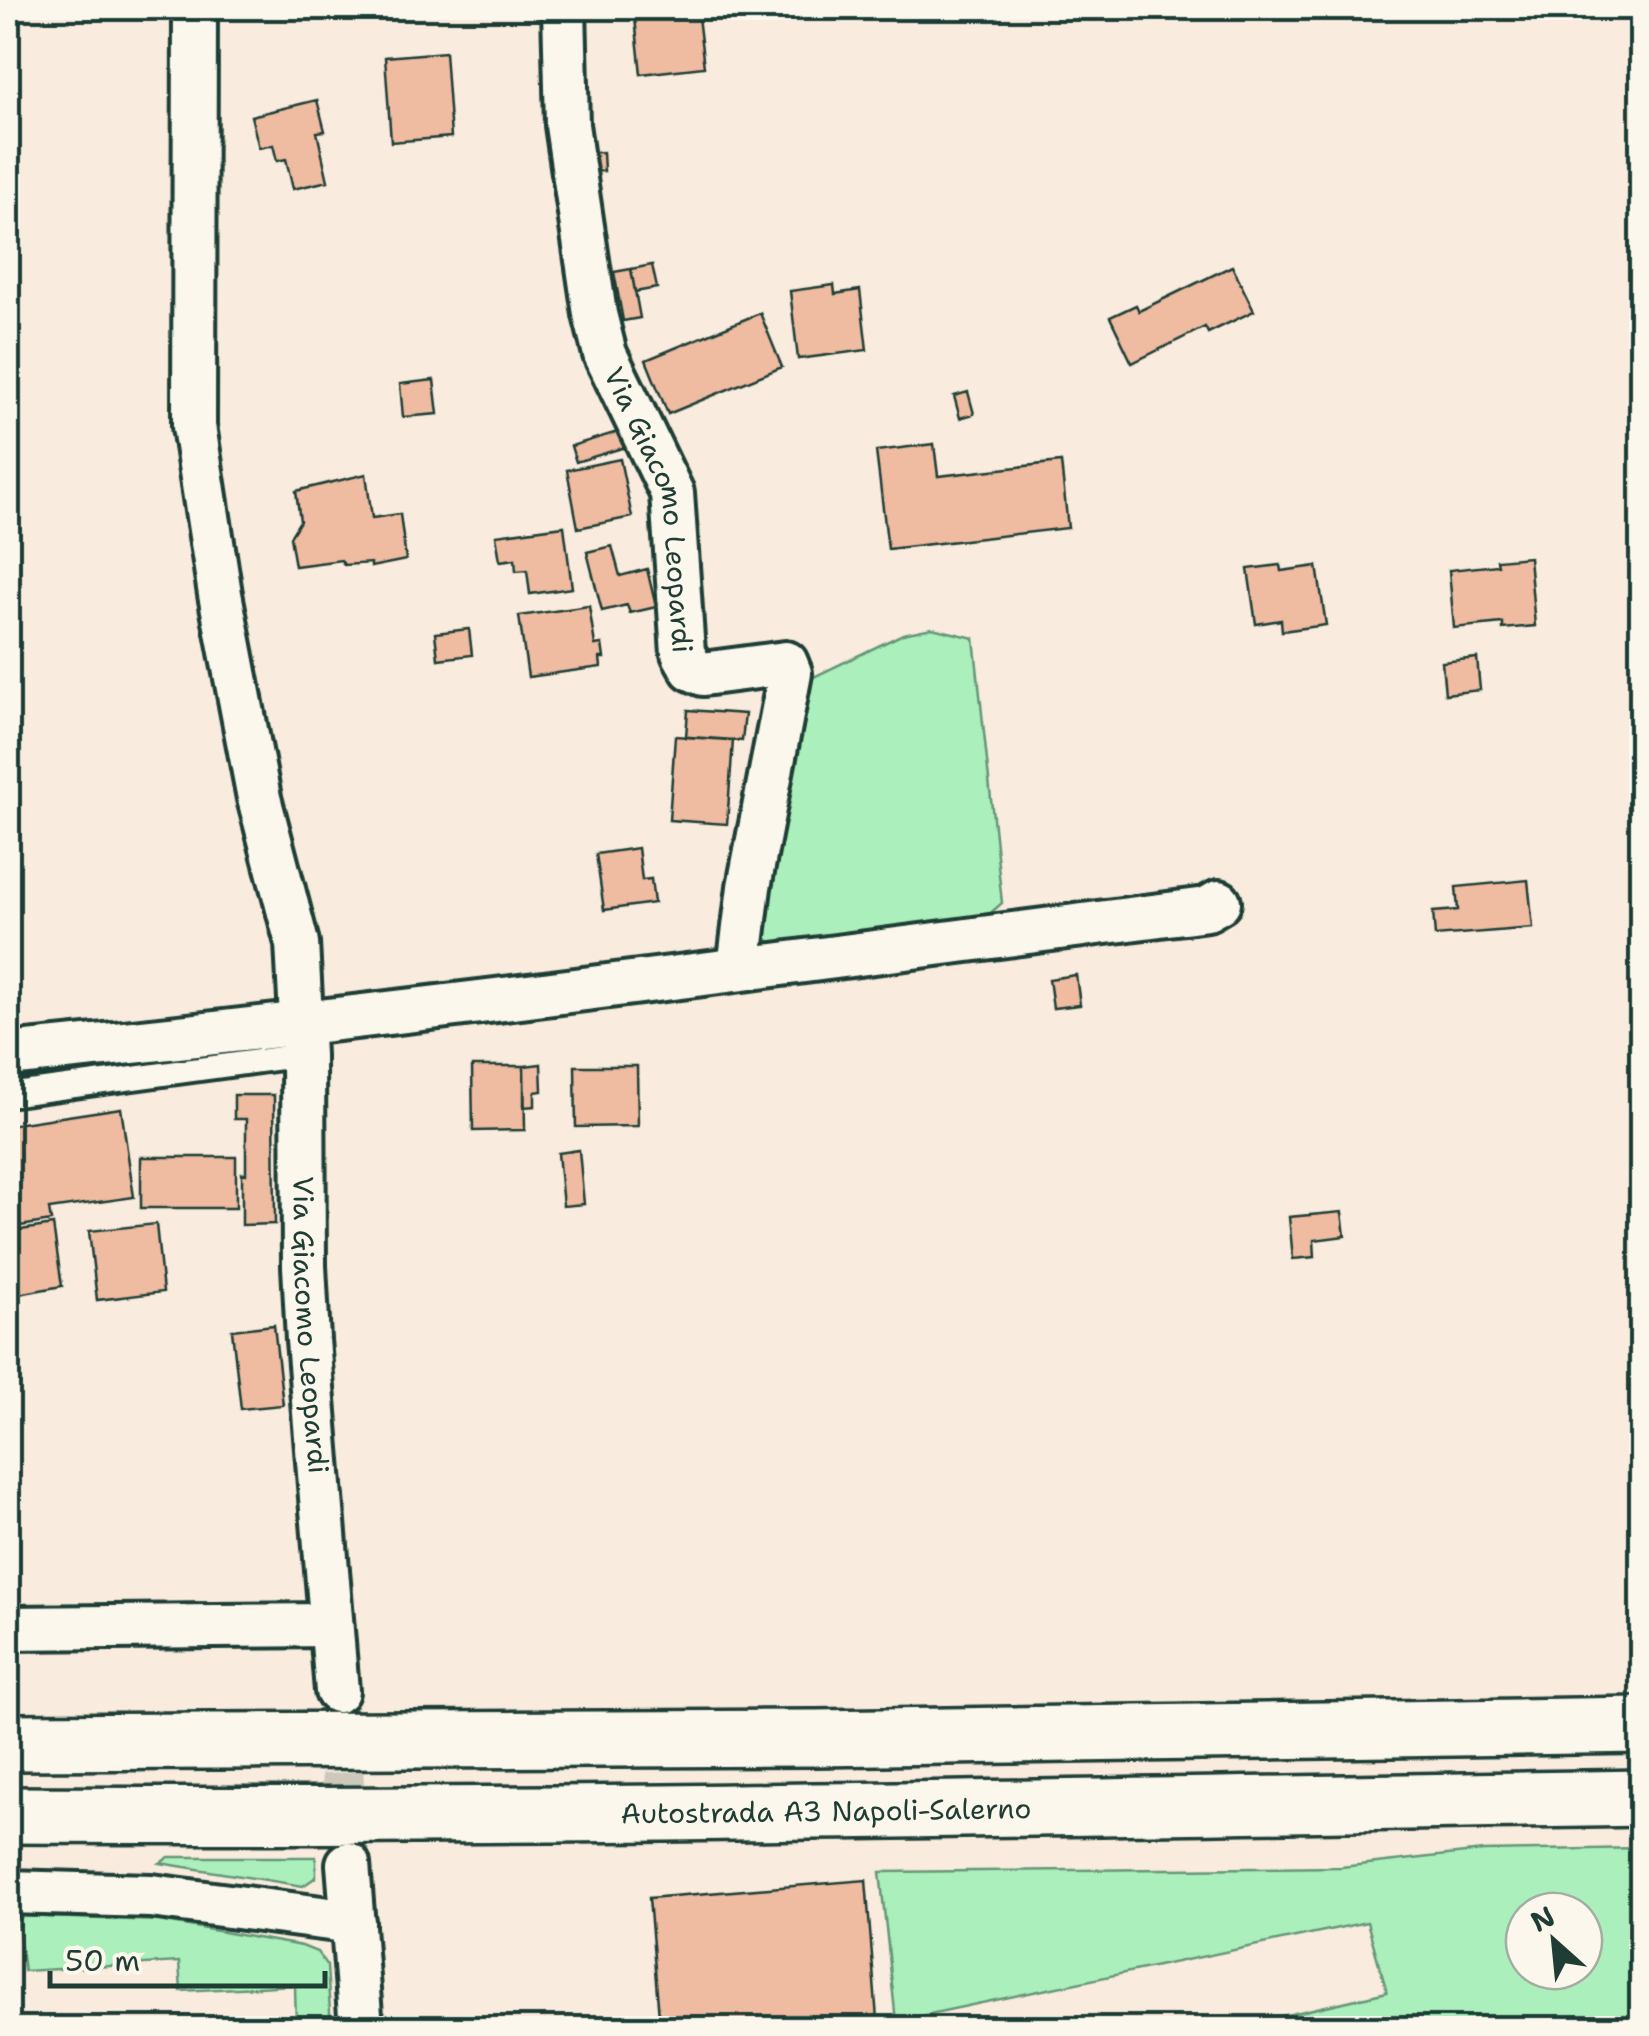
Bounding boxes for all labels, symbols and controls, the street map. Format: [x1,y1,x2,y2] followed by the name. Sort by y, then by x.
[595,361,702,654] street label: Via Giacomo Leopardi
[285,1176,338,1475] street label: Via Giacomo Leopardi
[620,1789,1032,1832] street label: Autostrada A3 Napoli-Salerno
[1504,1891,1604,1991] north arrow
[1524,1897,1561,1941] text: N
[50,1926,325,1988] scale bar
[65,1940,140,1981] text: 50 m

